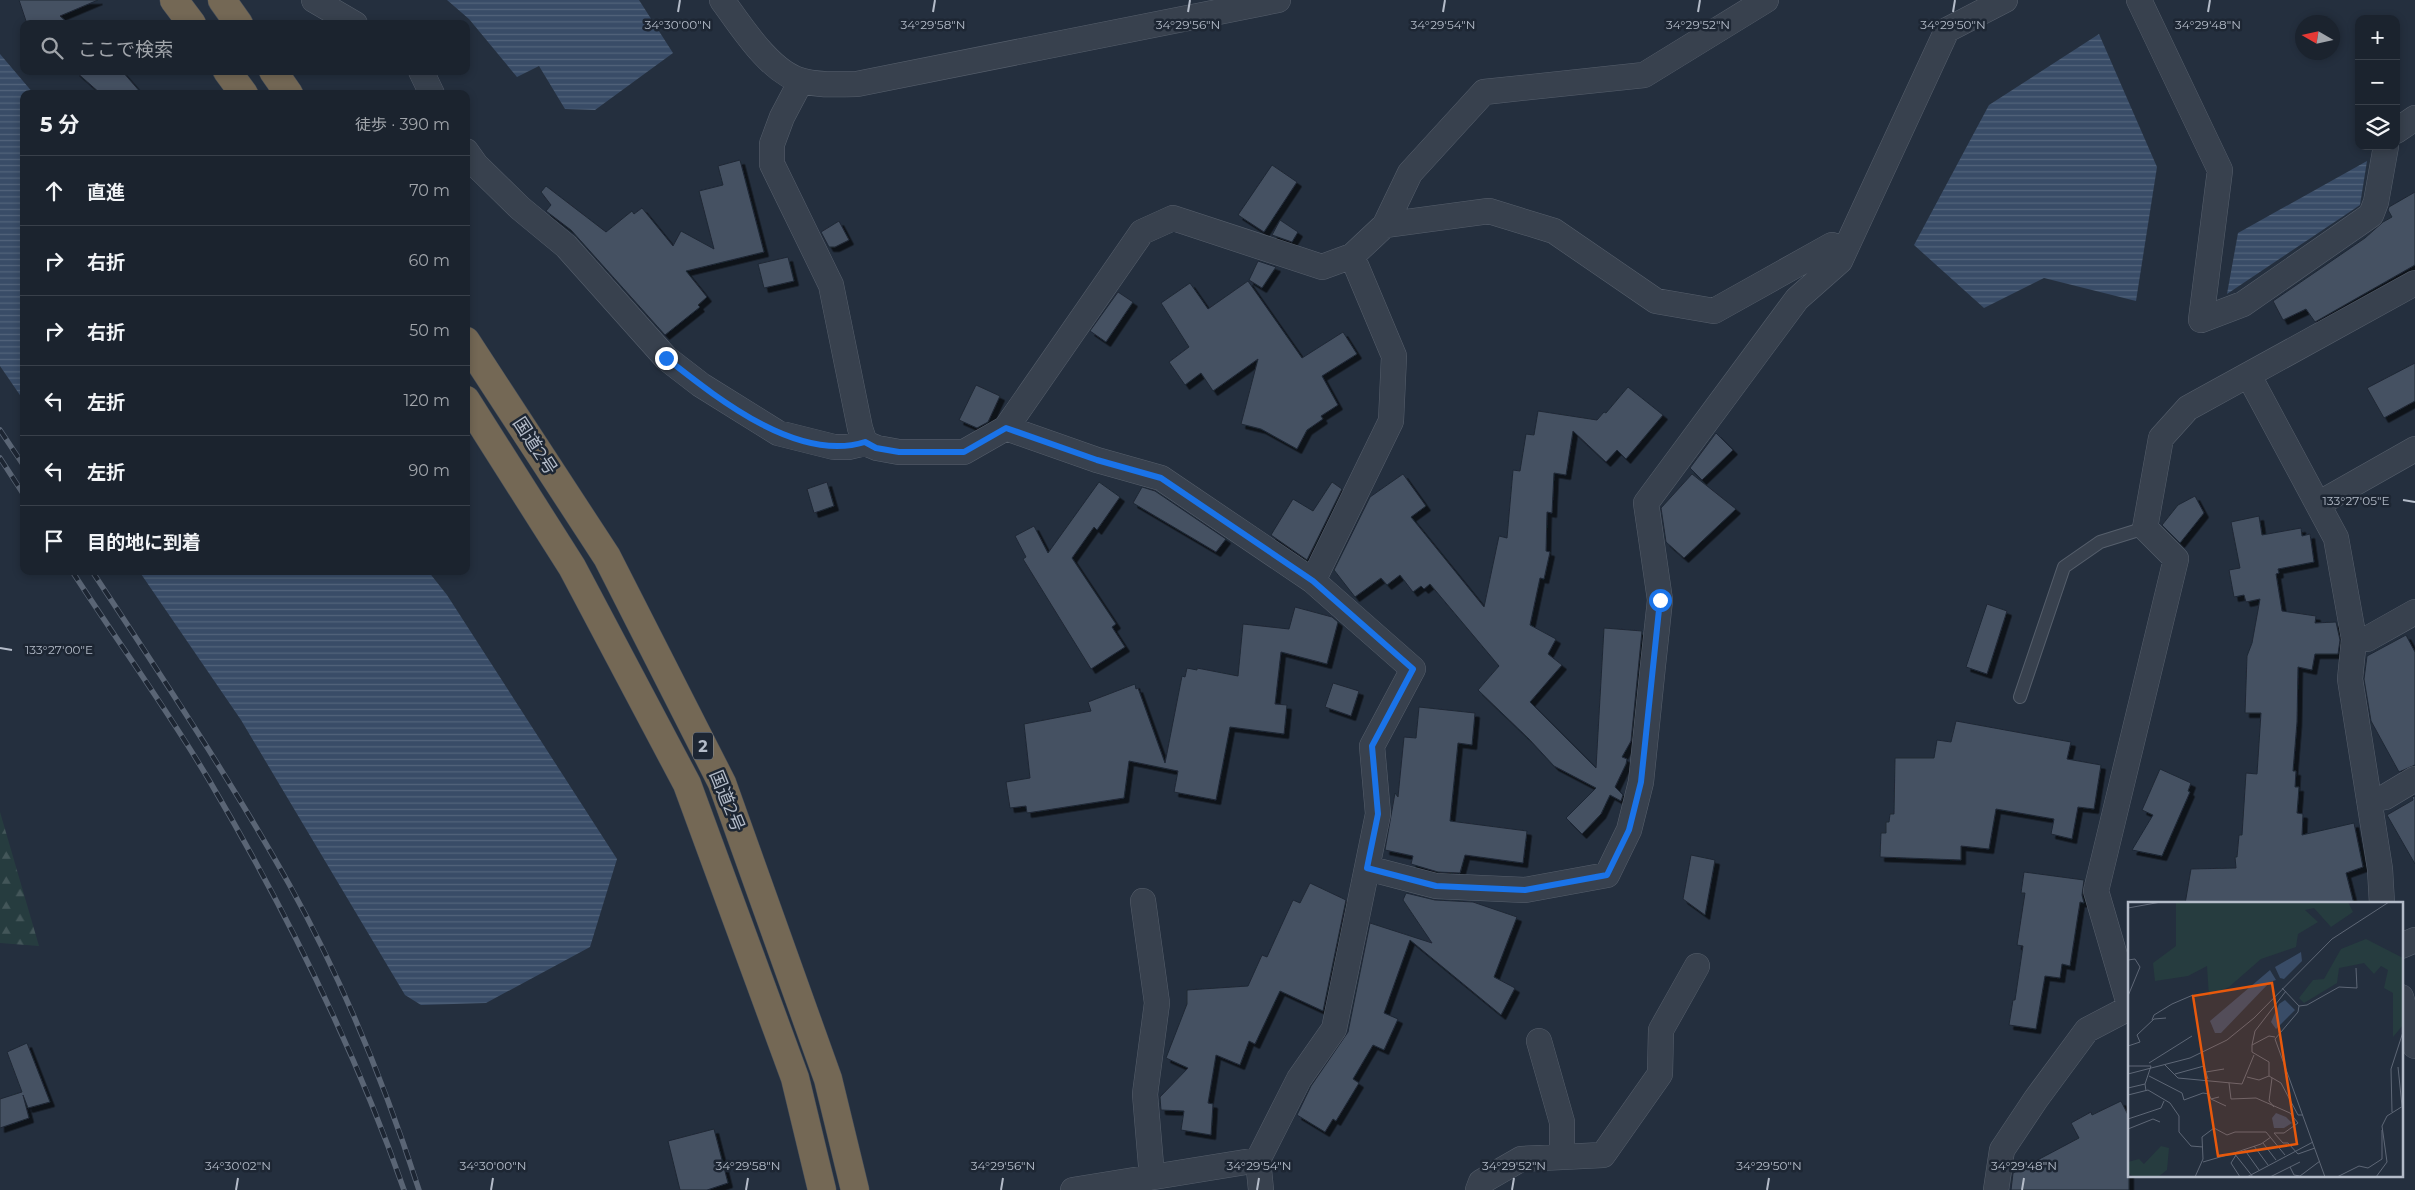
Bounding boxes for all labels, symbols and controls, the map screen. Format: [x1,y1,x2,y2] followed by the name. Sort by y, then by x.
[2295,15,2340,60] north arrow
[2355,15,2400,150] map controls
[2355,15,2400,60] button: +
[644,17,712,32] text: 34°30'00"N
[900,17,966,32] text: 34°29'58"N
[1156,17,1220,32] text: 34°29'56"N
[1410,17,1476,32] text: 34°29'54"N
[1666,17,1730,32] text: 34°29'52"N
[1920,17,1986,32] text: 34°29'50"N
[2175,17,2241,32] text: 34°29'48"N
[20,20,470,75] search box
[38,34,66,62] icon: search
[78,38,173,61] text: ここで検索
[2355,60,2400,105] button: −
[2355,105,2400,150] button: layers
[40,112,79,137] text: 5 分
[355,115,450,134] text: 徒歩 · 390 m
[40,177,68,205] icon: ahead
[87,181,125,204] text: 直進
[409,181,450,200] text: 70 m
[40,247,68,275] icon: right
[87,251,125,274] text: 右折
[408,251,450,270] text: 60 m
[40,317,68,345] icon: right
[87,321,125,344] text: 右折
[409,321,450,340] text: 50 m
[655,347,678,370] route end
[40,387,68,415] icon: left
[87,391,125,414] text: 左折
[403,391,450,410] text: 120 m
[508,413,562,479] street label: 国道2号
[40,457,68,485] icon: left
[87,461,125,484] text: 左折
[408,461,450,480] text: 90 m
[2323,493,2390,508] text: 133°27'05"E
[40,527,68,555] icon: arrive
[87,531,201,554] text: 目的地に到着
[1649,589,1672,612] route start
[25,642,93,657] text: 133°27'00"E
[693,732,713,759] road number: 2
[705,767,749,835] street label: 国道2号
[2128,902,2402,1178] inset map
[205,1158,271,1173] text: 34°30'02"N
[459,1158,527,1173] text: 34°30'00"N
[715,1158,781,1173] text: 34°29'58"N
[971,1158,1035,1173] text: 34°29'56"N
[1226,1158,1292,1173] text: 34°29'54"N
[1482,1158,1546,1173] text: 34°29'52"N
[1736,1158,1802,1173] text: 34°29'50"N
[1991,1158,2057,1173] text: 34°29'48"N

